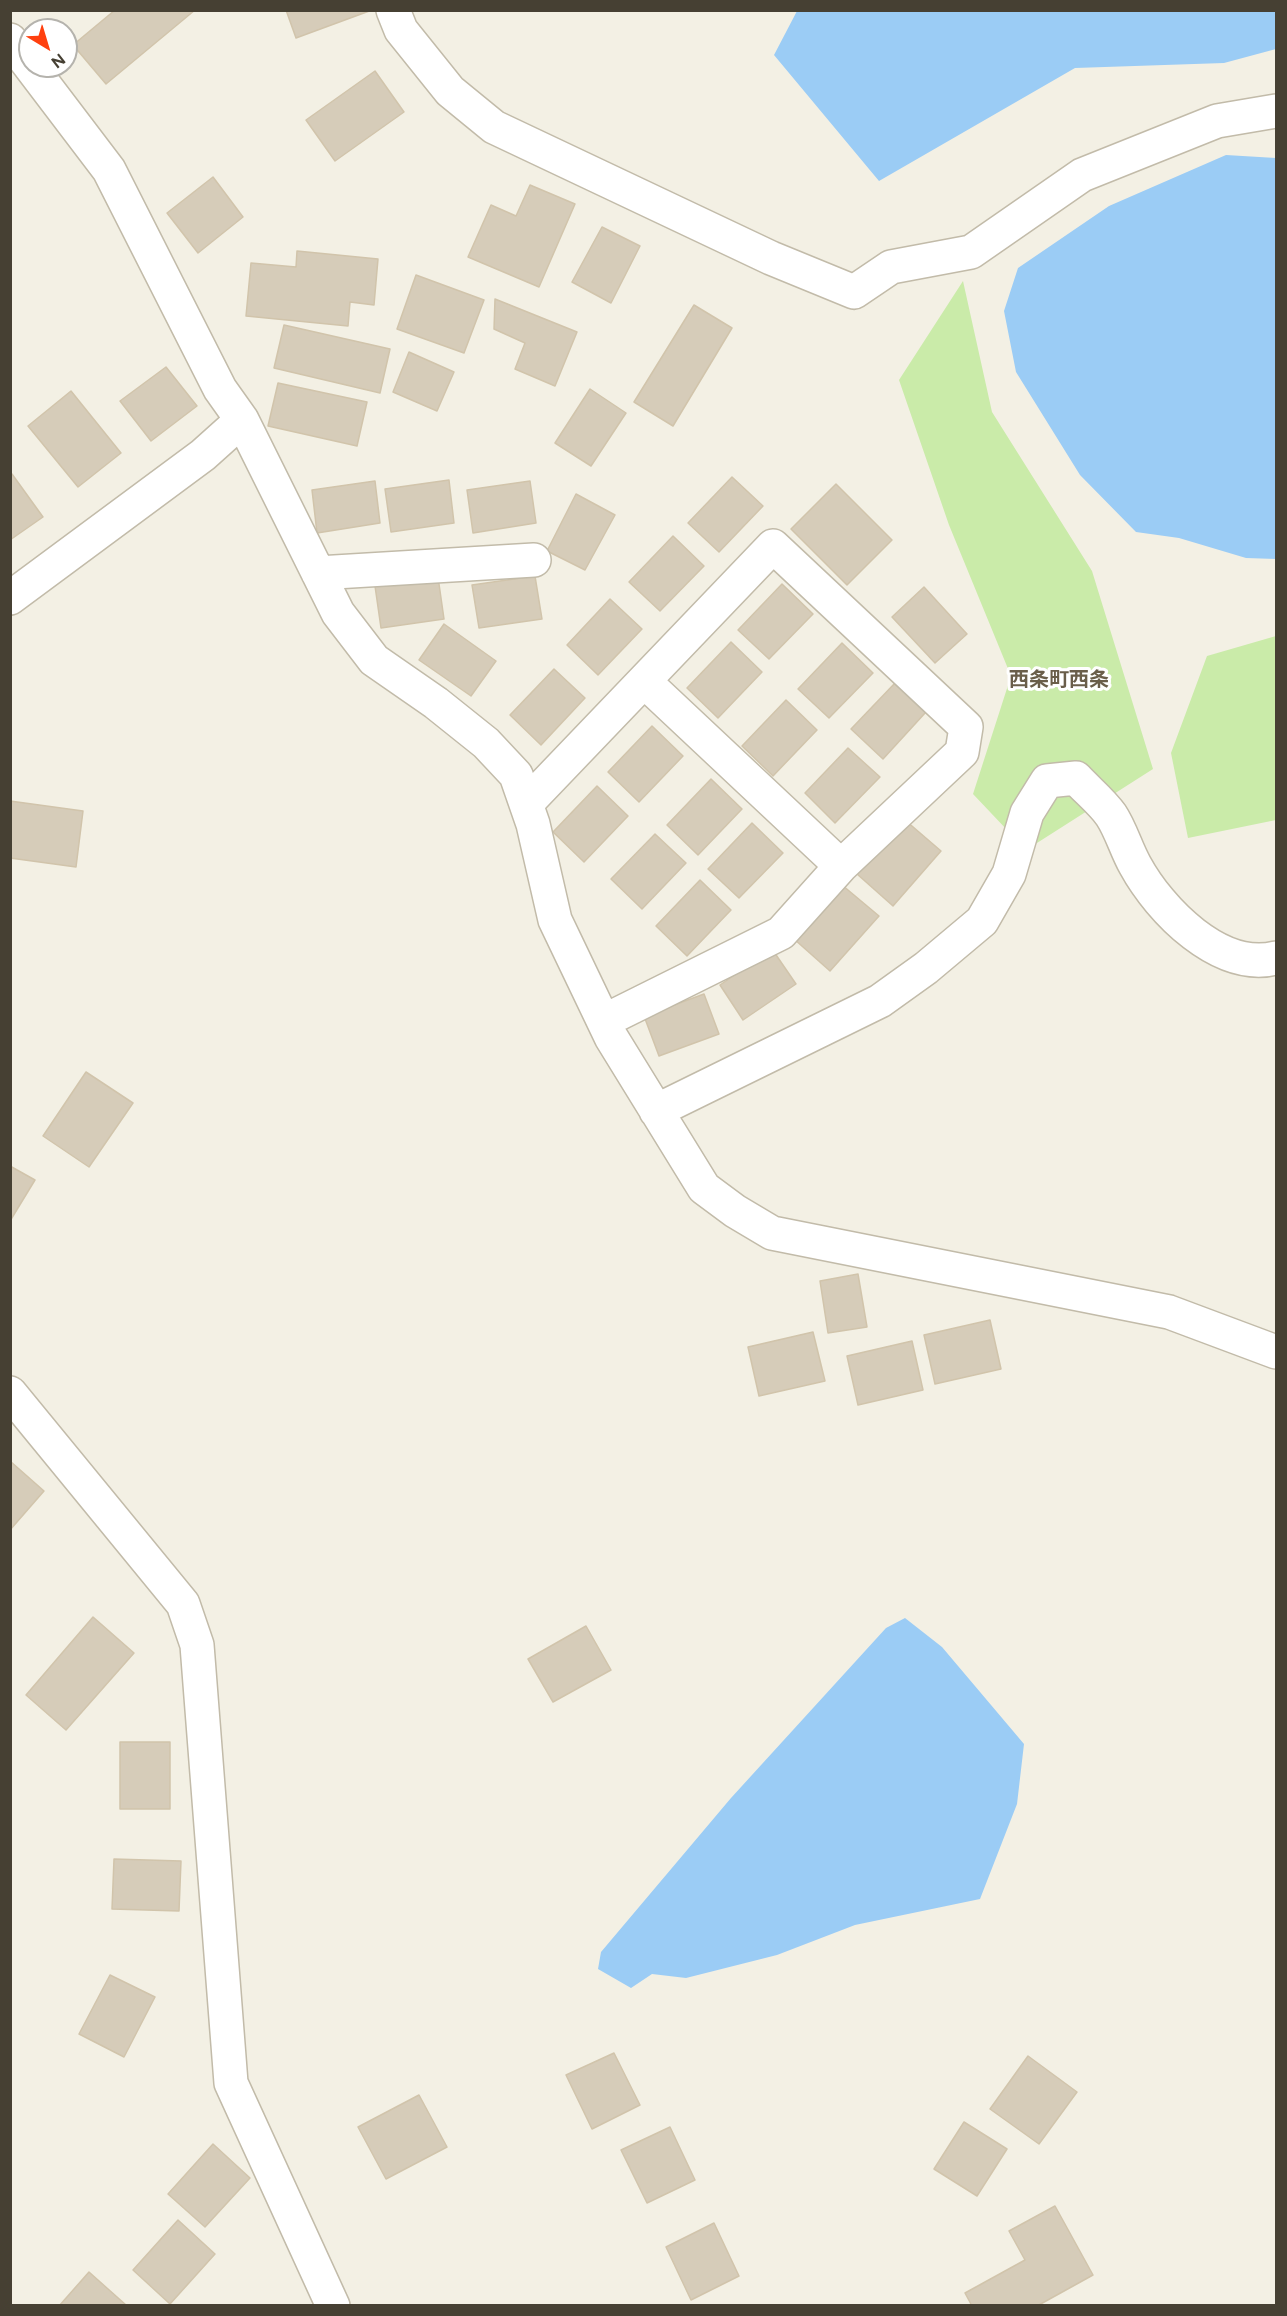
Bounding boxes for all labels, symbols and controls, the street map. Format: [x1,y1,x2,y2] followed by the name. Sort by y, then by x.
[18,18,78,78] north arrow
[47,50,69,72] text: N
[1009,668,1109,692] district label: 西条町西条

